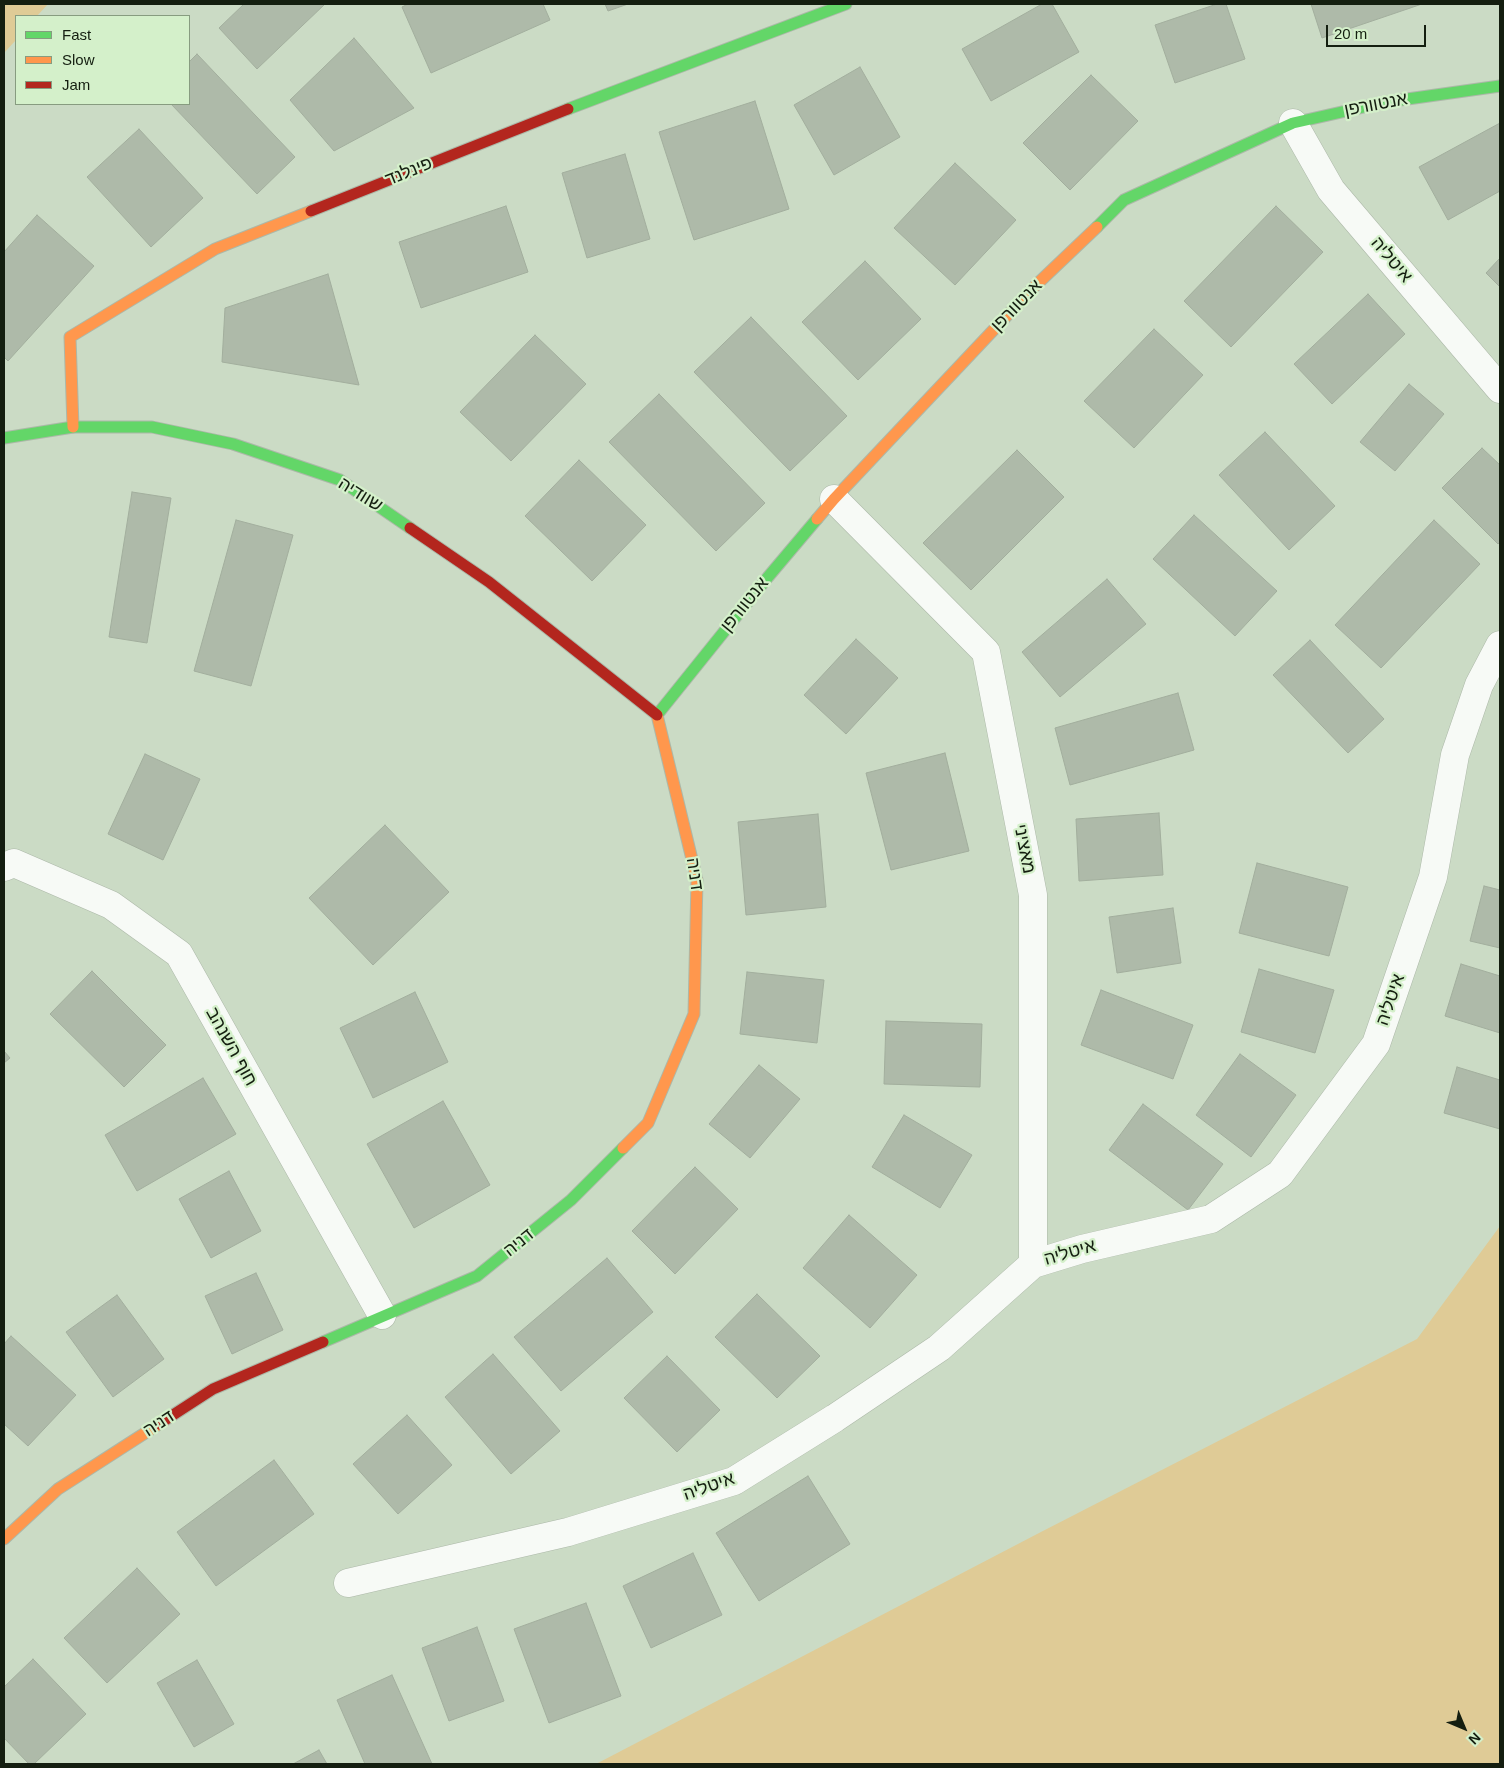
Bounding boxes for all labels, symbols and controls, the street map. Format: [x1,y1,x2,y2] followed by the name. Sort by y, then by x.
[15,15,190,105] legend
[1329,15,1429,47] scale bar
[1334,25,1367,42] text: 20 m
[62,26,91,43] text: Fast
[62,51,95,68] text: Slow
[62,76,90,93] text: Jam
[1342,88,1410,122] street label: אנטוורפן
[382,153,436,191] street label: פינלנד
[1366,233,1416,287] street label: איטליה
[987,275,1047,337] street label: אנטוורפן
[334,473,386,517] street label: שוודיה
[716,573,774,637] street label: אנטוורפן
[1009,822,1039,876] street label: מאציני
[681,856,707,892] street label: דניה
[1372,971,1410,1029] street label: איטליה
[201,1004,261,1090] street label: חוף השנהב
[499,1224,539,1262] street label: דניה
[1042,1235,1098,1271] street label: איטליה
[139,1406,179,1442] street label: דניה
[680,1468,738,1506] street label: איטליה
[1439,1703,1489,1753] north arrow
[1465,1729,1484,1748] text: N

